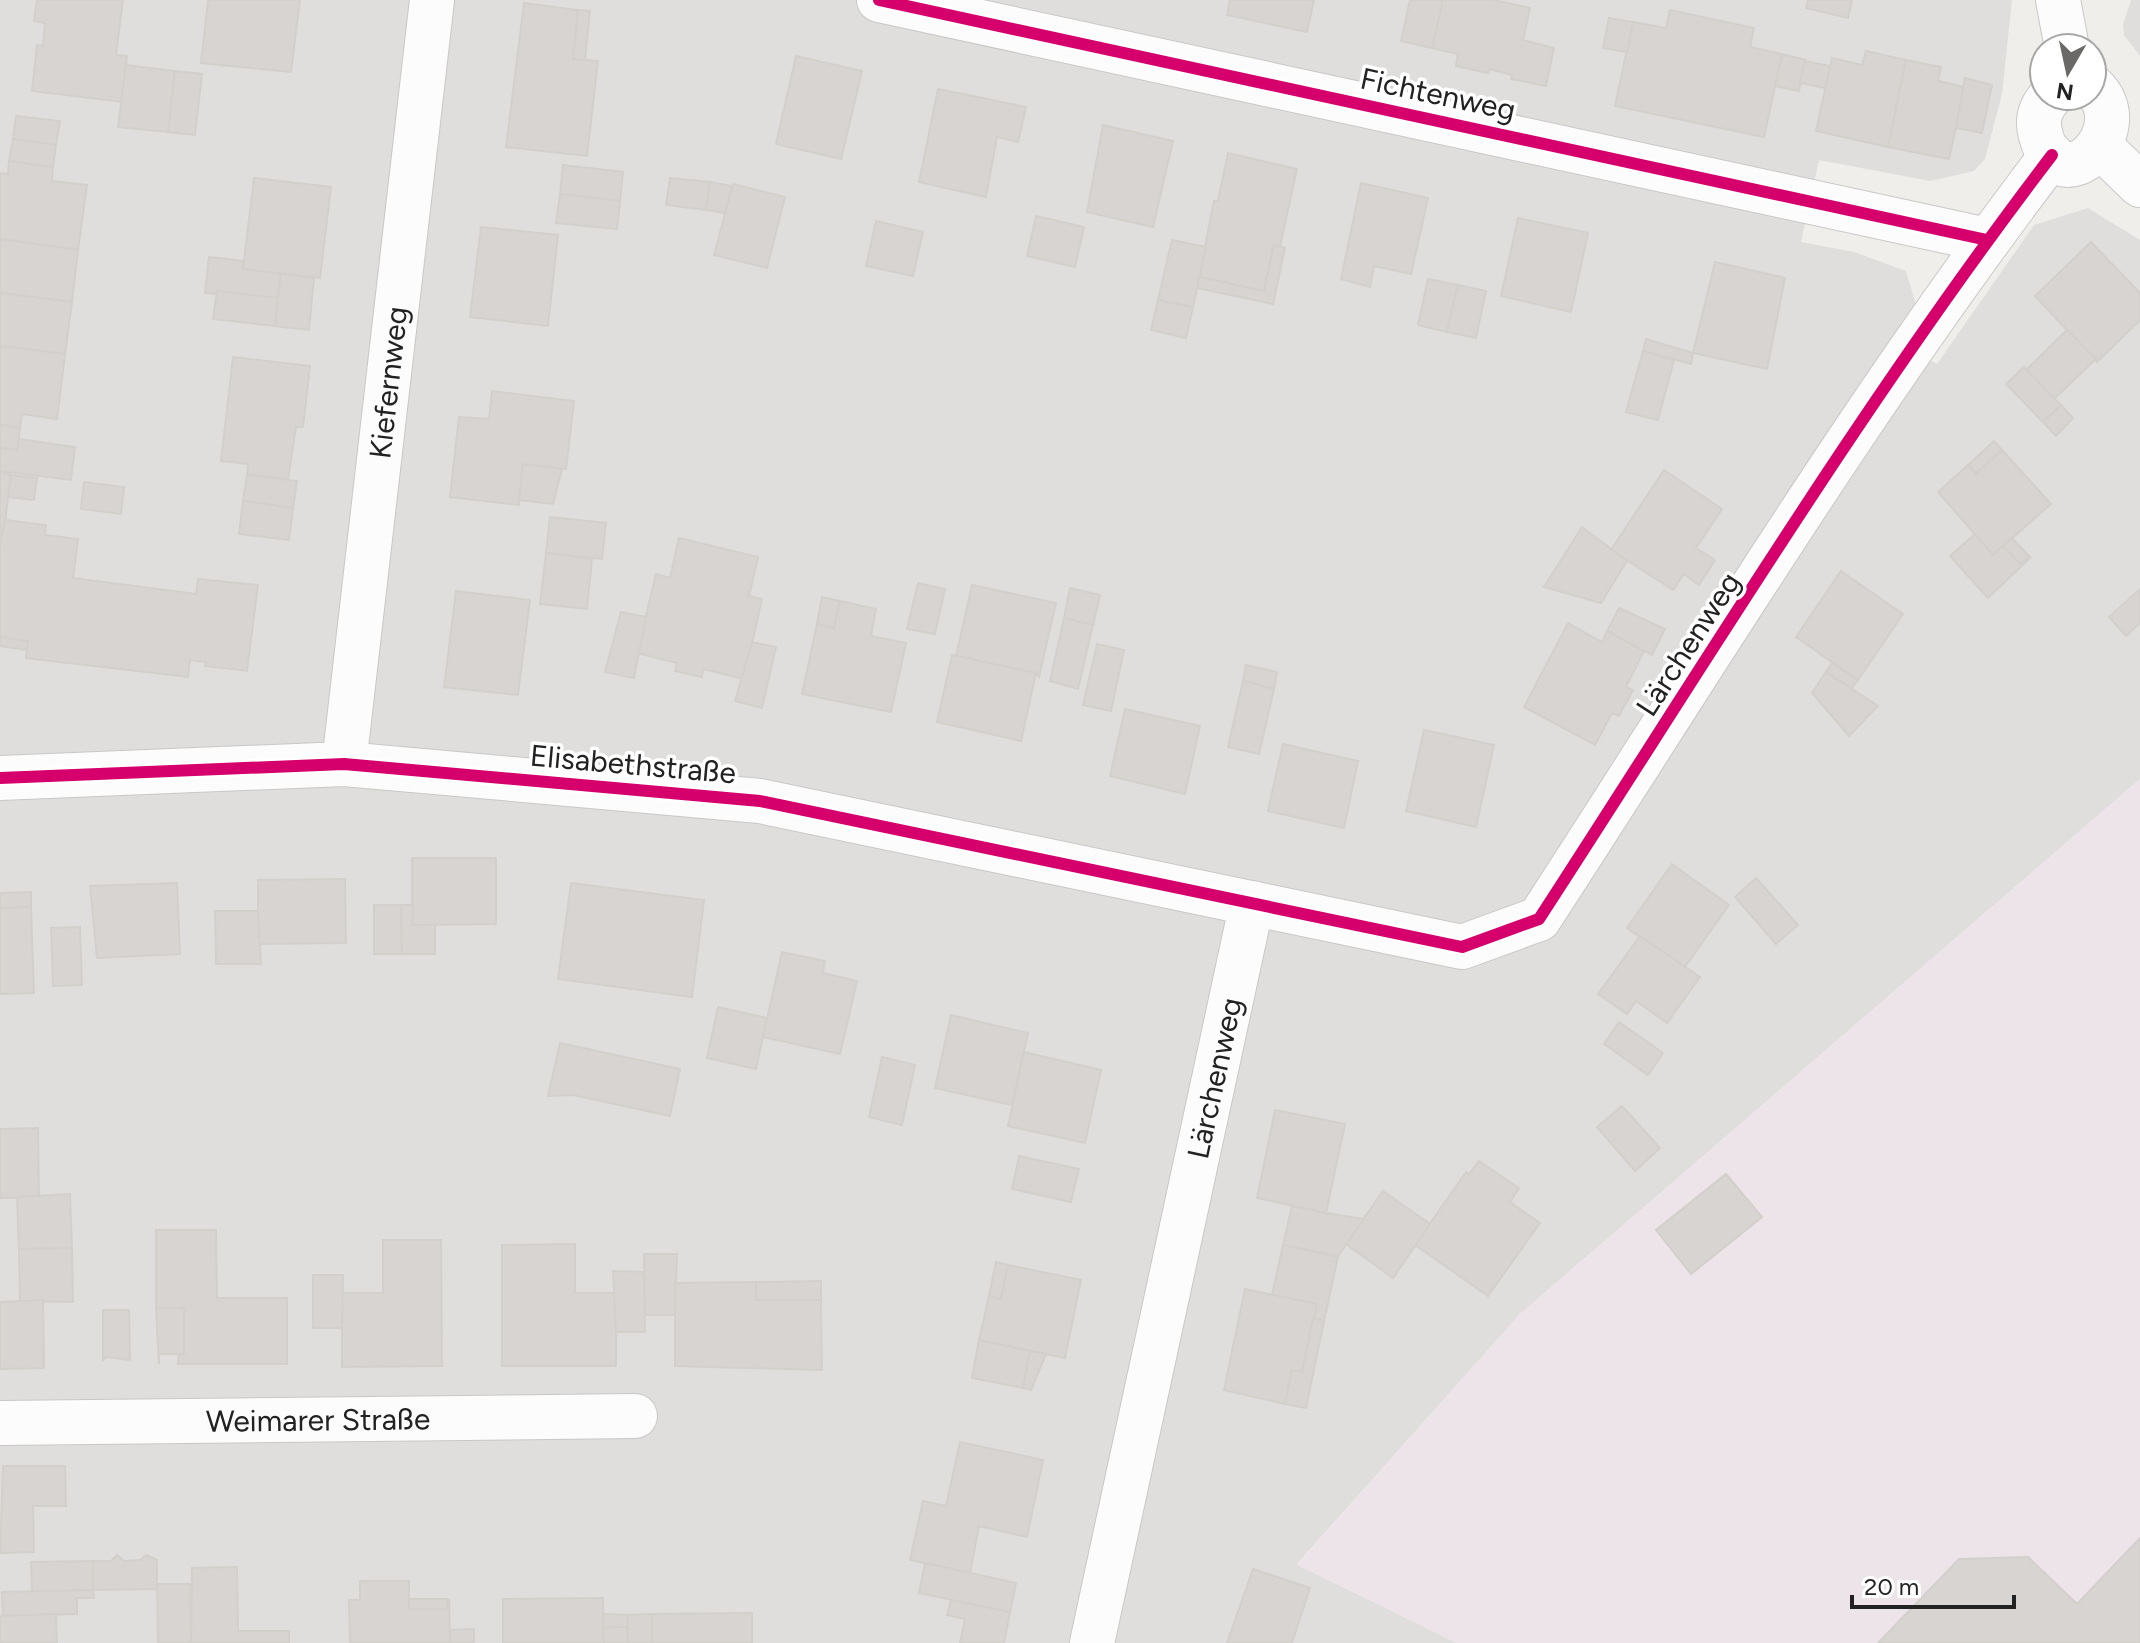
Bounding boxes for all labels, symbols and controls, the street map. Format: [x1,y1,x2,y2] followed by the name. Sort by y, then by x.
[2028,32,2108,112] north arrow
[1357,60,1519,128] street label: Fichtenweg
[2054,77,2075,106] text: N
[361,304,415,461] street label: Kiefernweg
[1628,565,1748,723] street label: Lärchenweg
[528,737,738,791] street label: Elisabethstraße
[1179,994,1250,1162] street label: Lärchenweg
[206,1400,430,1439] street label: Weimarer Straße
[1852,1559,2014,1609] scale bar
[1864,1572,1919,1601] text: 20 m

